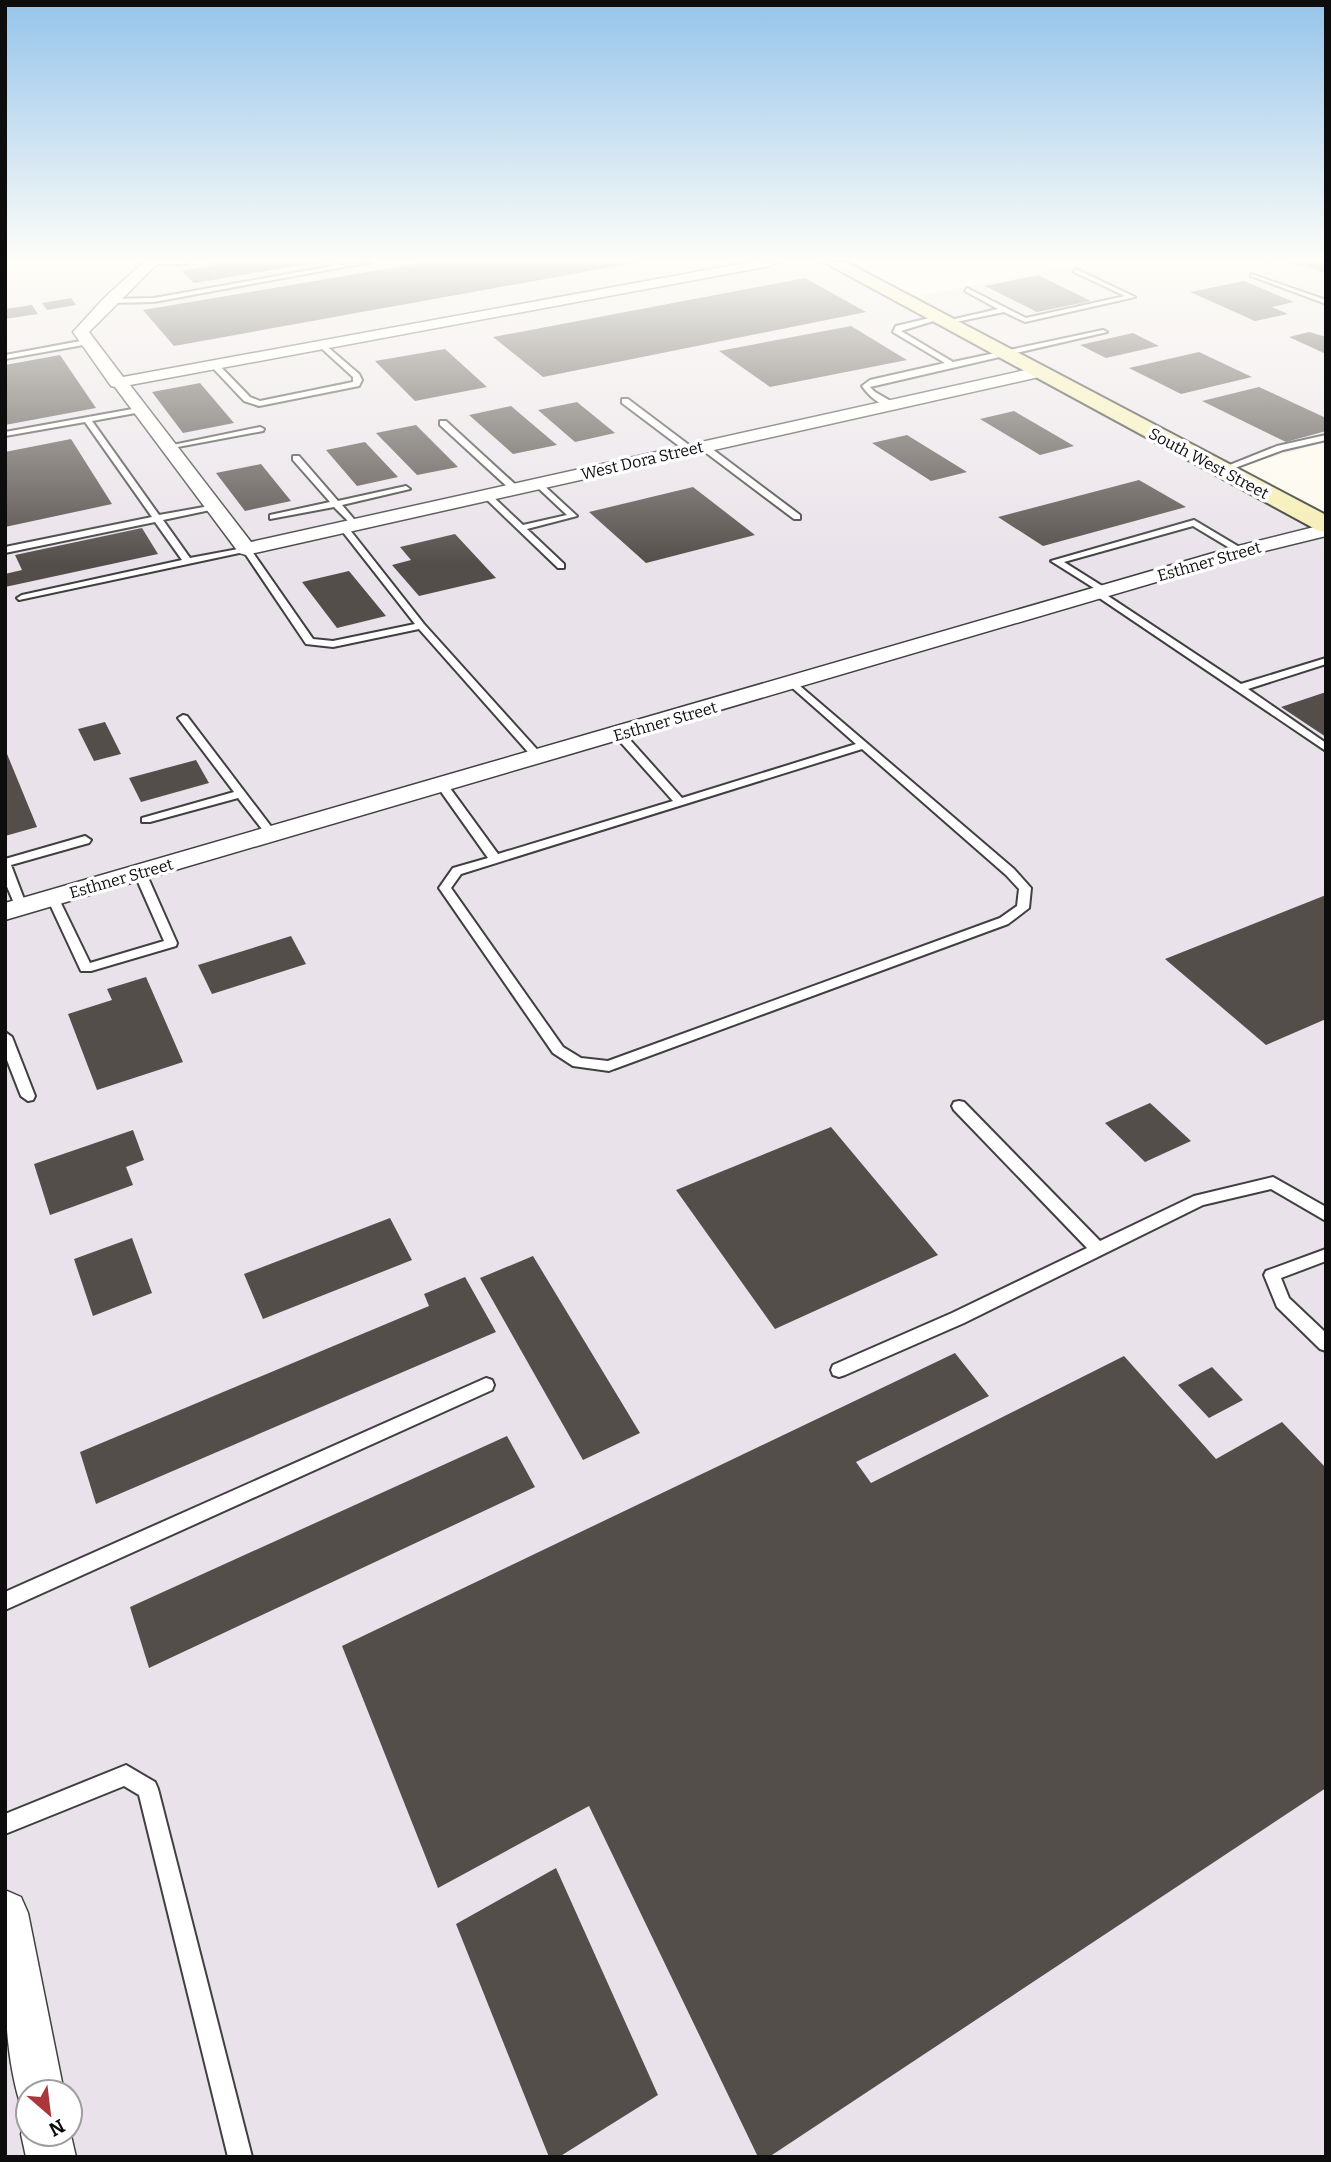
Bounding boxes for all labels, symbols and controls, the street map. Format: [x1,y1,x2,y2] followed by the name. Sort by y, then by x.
[1146,424,1272,503] street label: South West Street
[579,437,705,484] street label: West Dora Street
[1155,538,1263,585] street label: Esthner Street
[611,698,719,745] street label: Esthner Street
[67,855,175,902] street label: Esthner Street
[14,2078,84,2148] north arrow
[45,2114,69,2141] text: N

